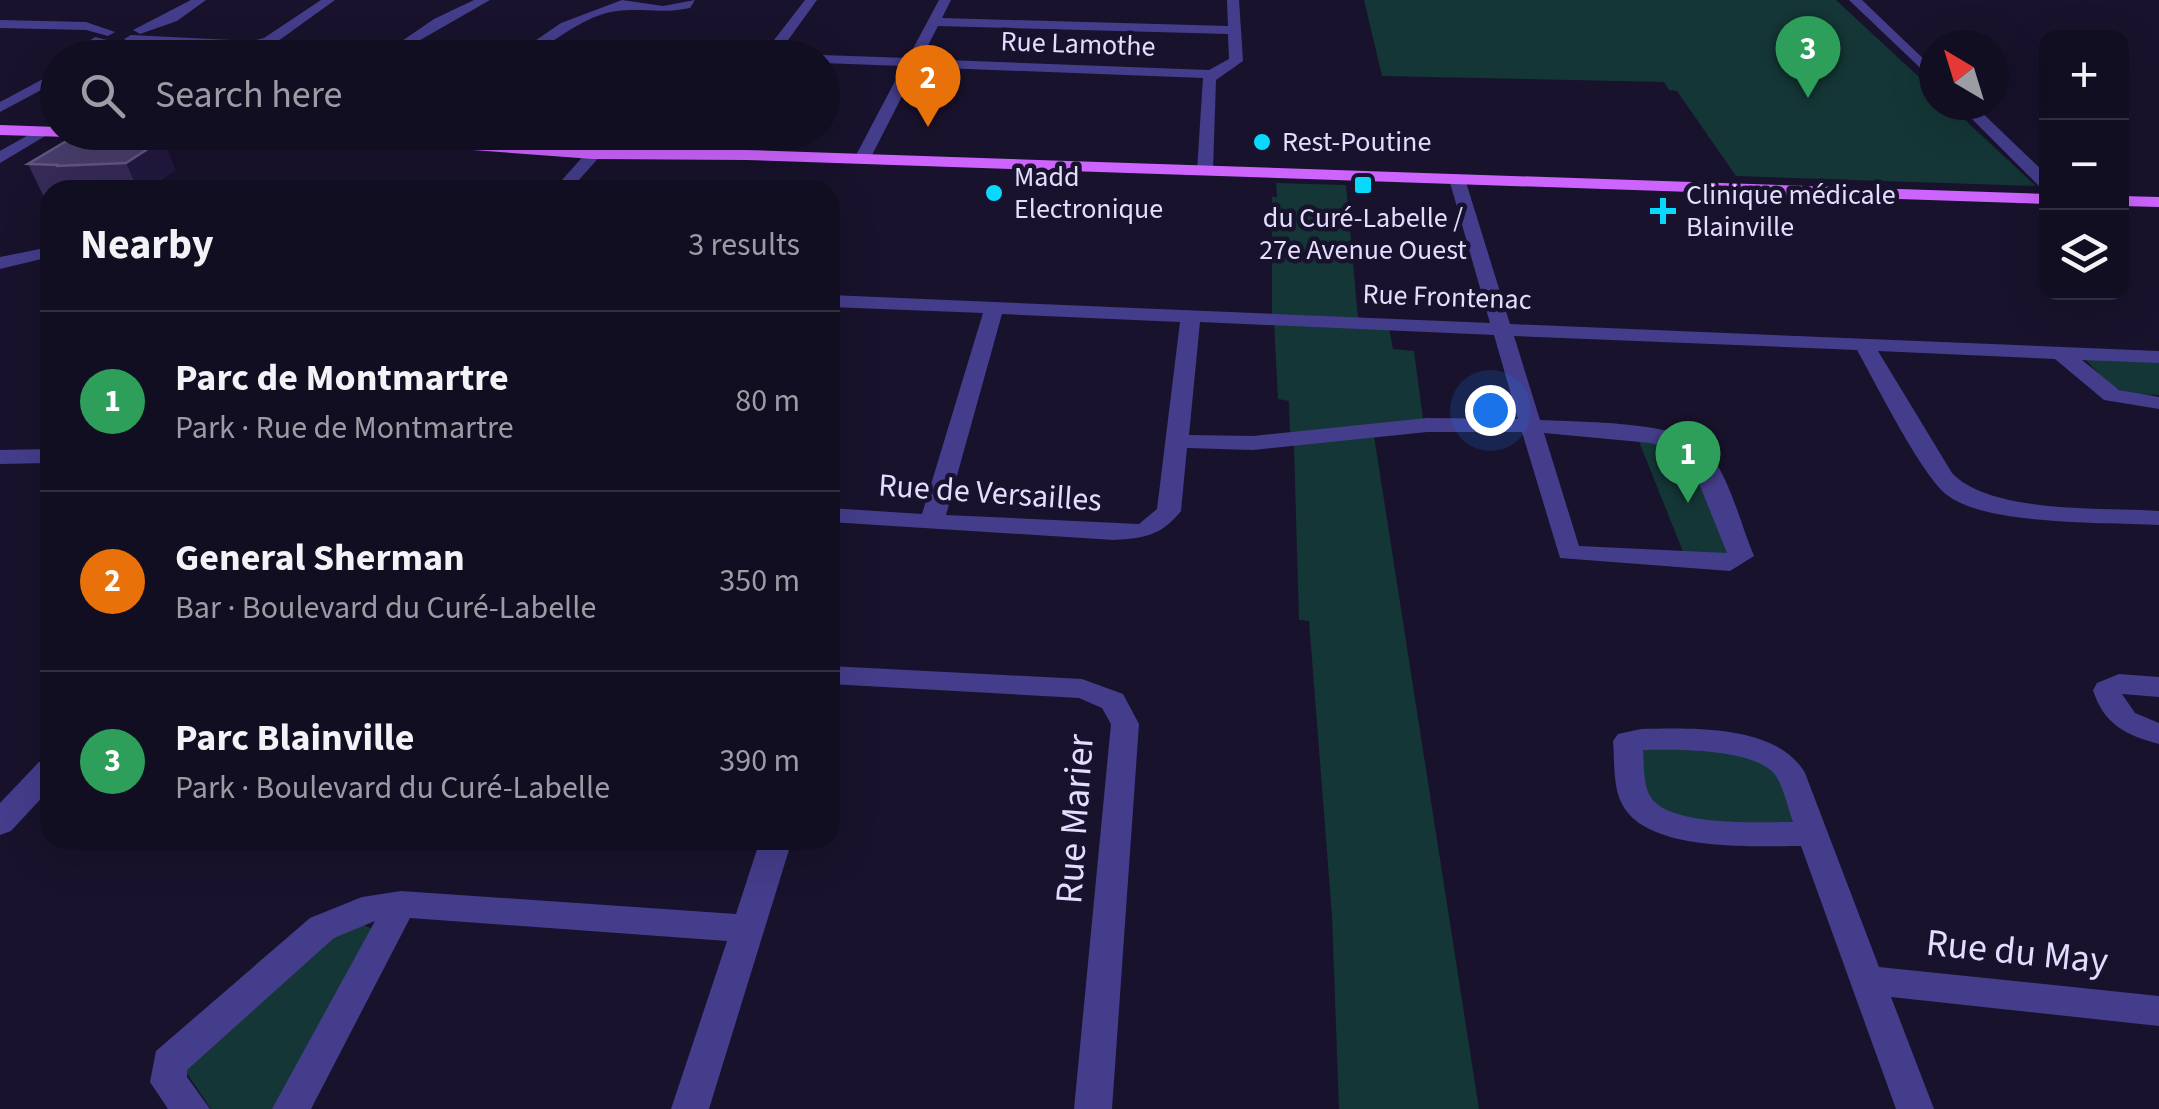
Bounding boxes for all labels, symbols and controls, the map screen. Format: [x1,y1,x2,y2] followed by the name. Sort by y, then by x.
[1776,16,1840,98] pin: 3
[1000,21,1156,67] street label: Rue Lamothe
[1919,30,2009,120] north arrow
[2039,30,2129,300] map controls
[2039,30,2129,120] button: +
[40,40,840,150] search box
[896,44,960,127] pin: 2
[75,68,130,123] icon: search
[155,68,342,122] text: Search here
[2039,120,2129,210] button: −
[1282,122,1431,162] place label: Rest-Poutine
[1251,131,1273,153] marker: Rest-Poutine
[1014,157,1163,229] place label: Madd Electronique
[1352,174,1374,196] marker: du Curé-Labelle / 27e Avenue Ouest
[1686,175,1896,247] place label: Clinique médicale Blainville
[983,182,1005,204] marker: Madd Electronique
[1259,198,1467,270] place label: du Curé-Labelle / 27e Avenue Ouest
[1650,198,1676,224] marker: Clinique médicale Blainville
[2039,210,2129,300] button: layers
[80,215,214,275] text: Nearby
[688,222,800,268] text: 3 results
[1362,274,1532,320] street label: Rue Frontenac
[175,351,509,405] text: Parc de Montmartre
[104,378,121,424] text: 1
[735,378,800,424] text: 80 m
[1465,385,1516,436] your location
[175,405,514,451] text: Park · Rue de Montmartre
[1656,420,1720,503] pin: 1
[877,462,1103,524] street label: Rue de Versailles
[175,531,465,585] text: General Sherman
[104,558,121,604] text: 2
[719,558,800,604] text: 350 m
[175,585,596,631] text: Bar · Boulevard du Curé-Labelle
[175,711,414,765] text: Parc Blainville
[1042,731,1108,906] street label: Rue Marier
[104,738,121,784] text: 3
[719,738,800,784] text: 390 m
[175,765,610,811] text: Park · Boulevard du Curé-Labelle
[1923,916,2111,988] street label: Rue du May

